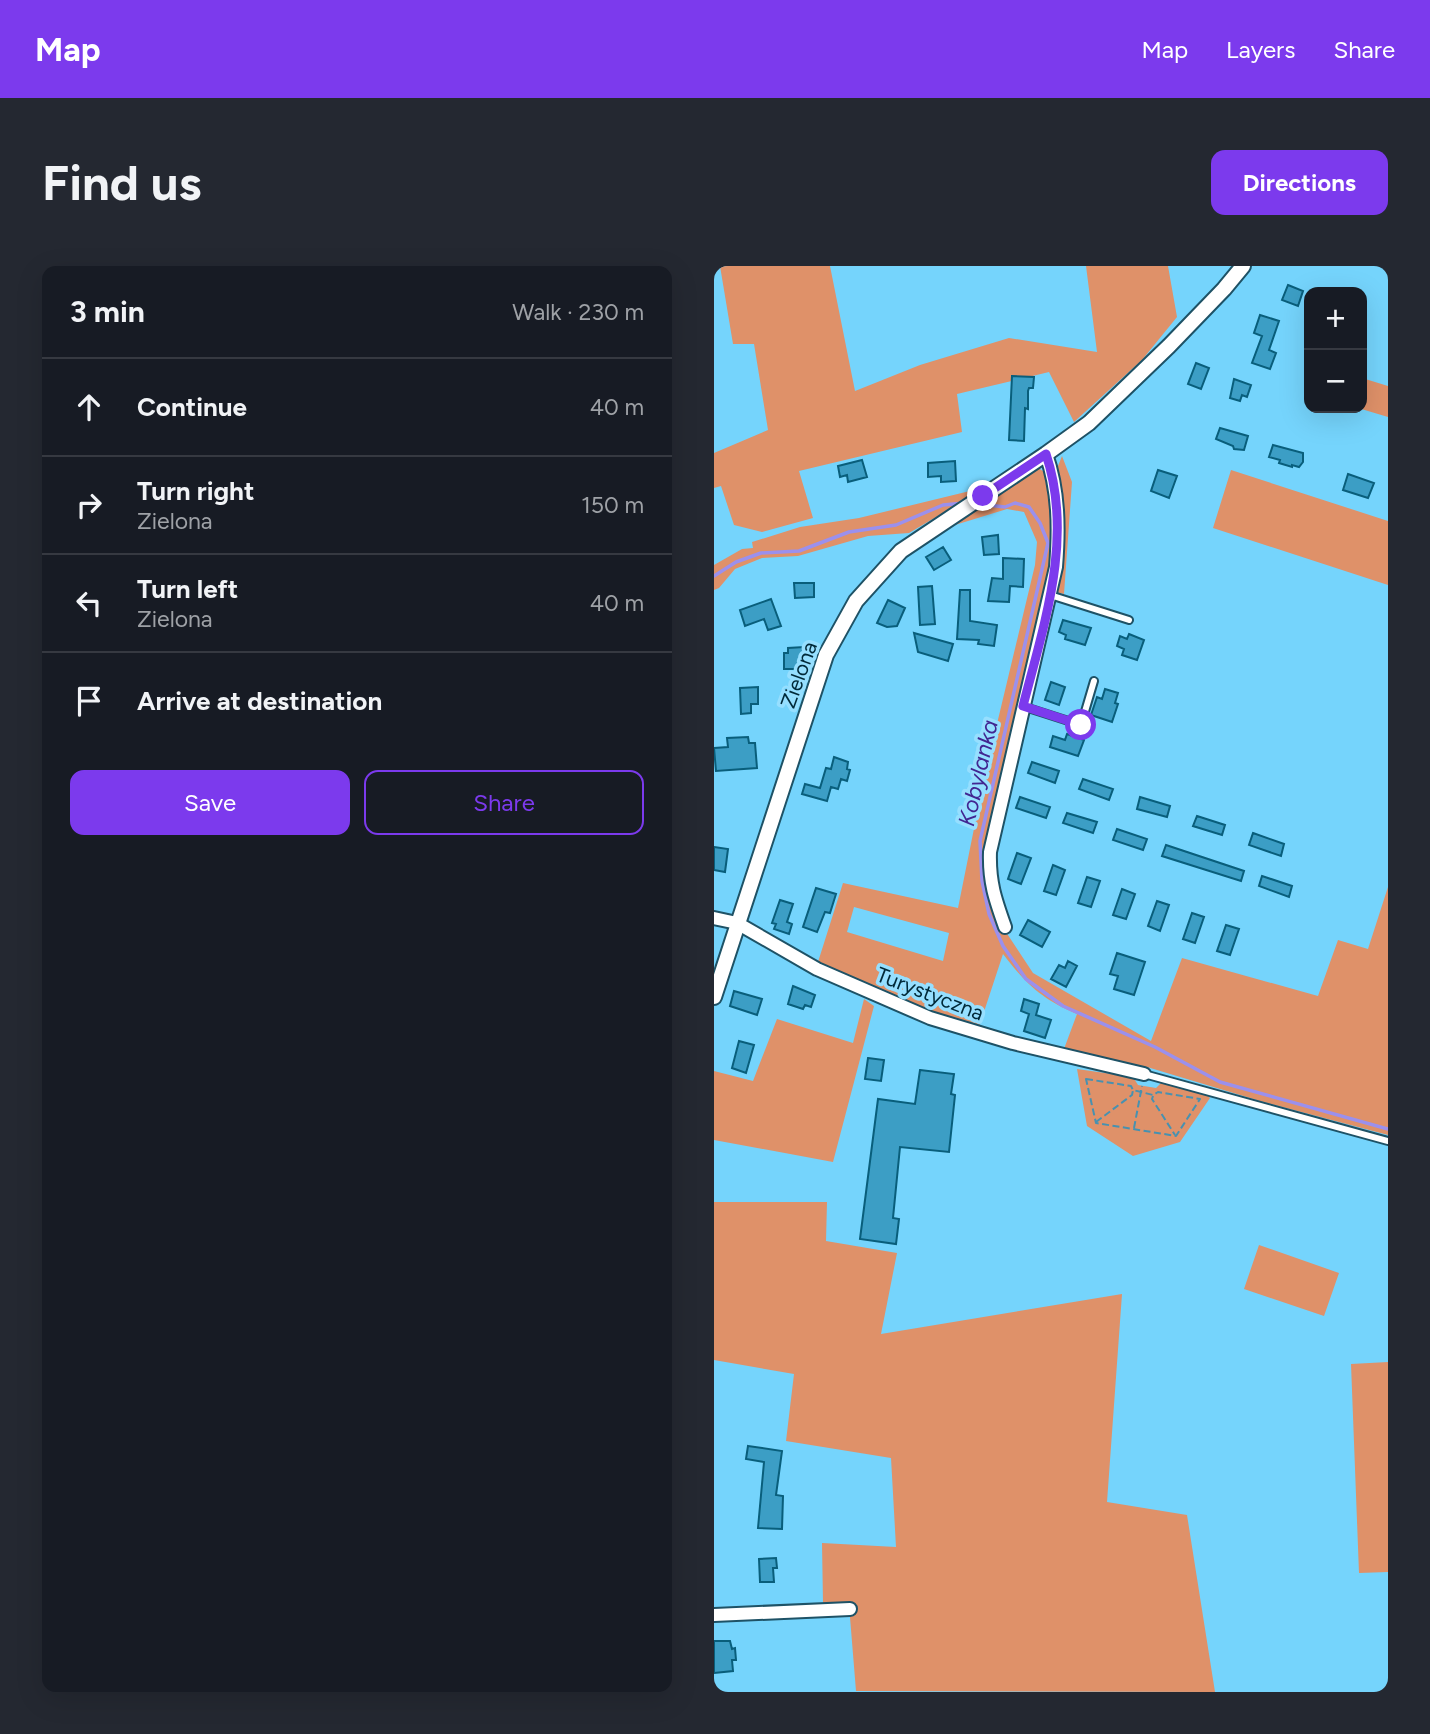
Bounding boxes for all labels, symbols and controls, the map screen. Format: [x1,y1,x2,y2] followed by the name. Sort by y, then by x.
[35,30,101,69] text: Map
[1141,35,1188,64] text: Map
[1226,35,1295,64] text: Layers
[1333,35,1395,64] text: Share
[1211,150,1388,215] button: Directions
[42,153,201,212] text: Find us
[1304,287,1367,413] map controls
[1304,287,1367,350] button: +
[70,293,145,330] text: 3 min
[512,298,644,326] text: Walk · 230 m
[1304,350,1367,413] button: −
[70,388,108,426] icon: ahead
[137,391,247,423] text: Continue
[590,393,644,421] text: 40 m
[137,475,254,507] text: Turn right
[967,480,998,511] route end
[70,486,108,524] icon: right
[581,491,644,519] text: 150 m
[137,507,213,535] text: Zielona
[137,573,238,605] text: Turn left
[70,584,108,622] icon: left
[590,589,644,617] text: 40 m
[137,605,213,633] text: Zielona
[775,638,822,712] street label: Zielona
[70,682,108,720] icon: arrive
[137,685,382,717] text: Arrive at destination
[1065,709,1096,740] route start
[952,717,1004,829] water label: Kobylanka
[70,770,350,835] button: Save
[364,770,644,835] button: Share
[873,962,987,1025] street label: Turystyczna

